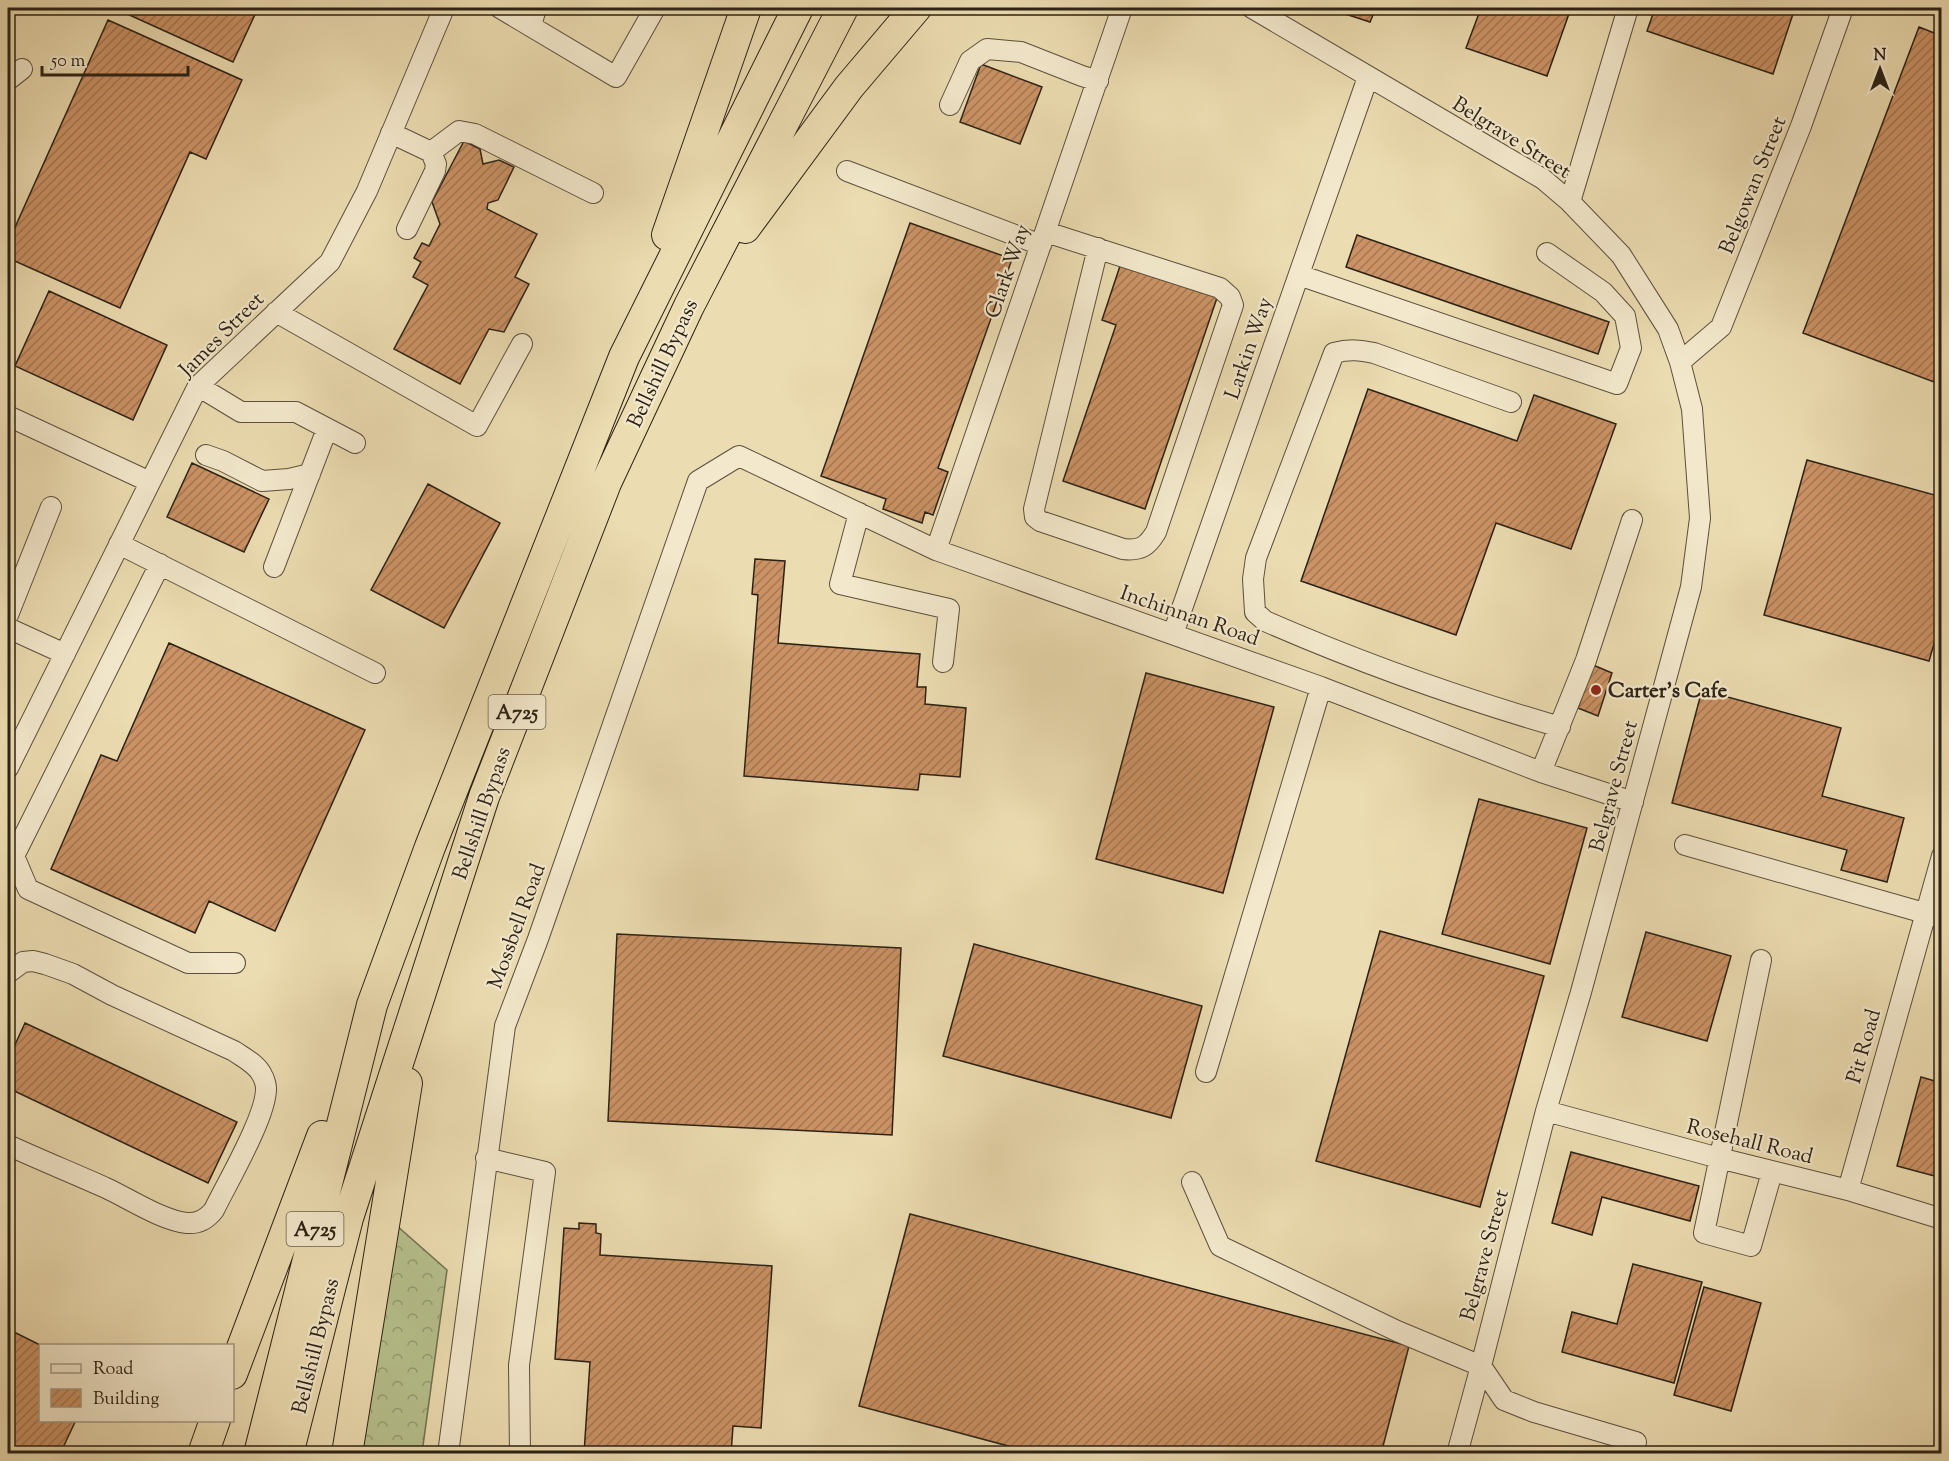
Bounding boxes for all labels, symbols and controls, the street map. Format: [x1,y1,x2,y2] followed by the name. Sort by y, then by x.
[42,39,188,77] scale bar
[1850,39,1910,99] north arrow
[1874,45,1887,68] text: N
[50,49,86,75] text: 50 m
[1446,90,1576,187] street label: Belgrave Street
[1713,112,1795,259] street label: Belgowan Street
[979,220,1039,323] street label: Clark Way
[172,286,272,386] street label: James Street
[1218,293,1282,404] street label: Larkin Way
[621,295,707,433] street label: Bellshill Bypass
[1116,579,1263,655] street label: Inchinnan Road
[1608,677,1728,707] place label: Carter's Cafe
[1589,683,1603,697] marker: Carter's Cafe
[488,695,546,729] road number: A725
[1583,717,1647,856] street label: Belgrave Street
[446,743,520,884] street label: Bellshill Bypass
[481,860,554,994] street label: Mossbell Road
[1840,1006,1890,1087] street label: Pit Road
[1683,1113,1816,1173] street label: Rosehall Road
[1454,1186,1518,1325] street label: Belgrave Street
[286,1212,344,1246] road number: A725
[286,1275,348,1418] street label: Bellshill Bypass
[39,1344,234,1422] legend
[93,1357,133,1383] text: Road
[93,1387,159,1413] text: Building

